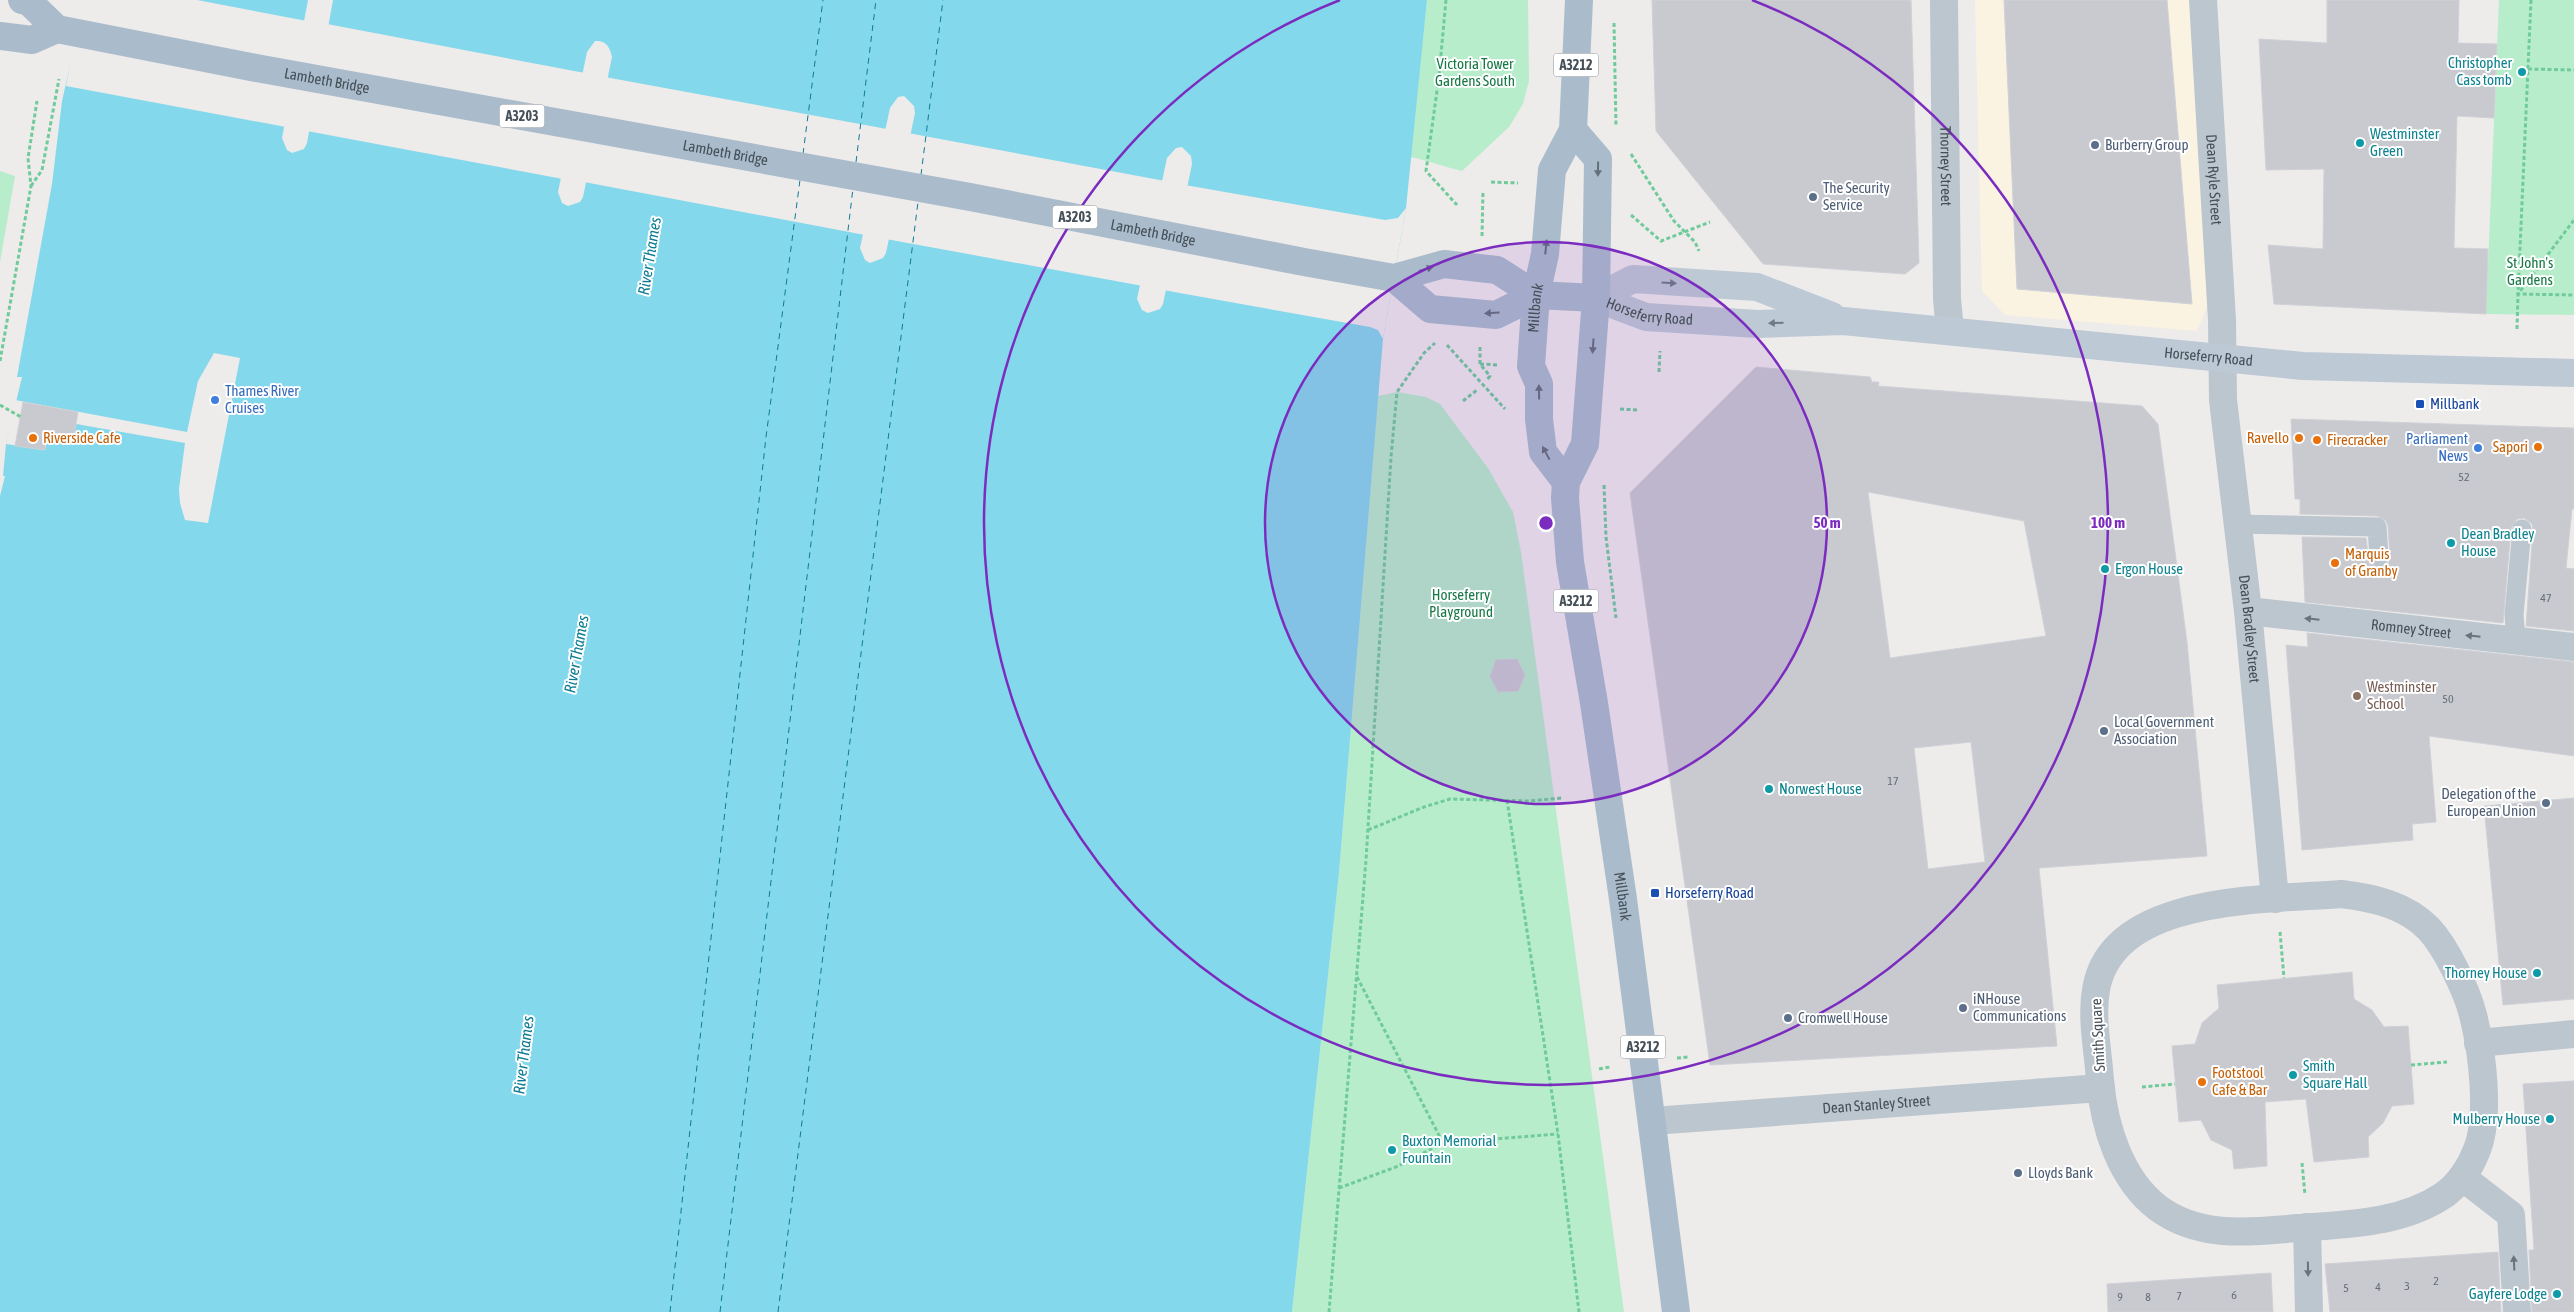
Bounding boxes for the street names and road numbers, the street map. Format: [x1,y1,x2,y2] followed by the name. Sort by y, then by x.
[1554,54,1598,76] road number: A3212
[283,64,371,96] street label: Lambeth Bridge
[500,104,544,128] road number: A3203
[1937,126,1955,206] street label: Thorney Street
[2203,134,2225,226] street label: Dean Ryle Street
[682,136,770,168] street label: Lambeth Bridge
[1052,206,1098,228] road number: A3203
[1109,216,1197,249] street label: Lambeth Bridge
[1524,281,1546,333] street label: Millbank
[1604,294,1694,328] street label: Horseferry Road
[2163,343,2254,369] street label: Horseferry Road
[2236,574,2264,684] street label: Dean Bradley Street
[1554,590,1598,612] road number: A3212
[2370,616,2452,641] street label: Romney Street
[1611,871,1635,922] street label: Millbank
[2087,998,2108,1072] street label: Smith Square
[1620,1036,1666,1058] road number: A3212
[1822,1092,1931,1116] street label: Dean Stanley Street

